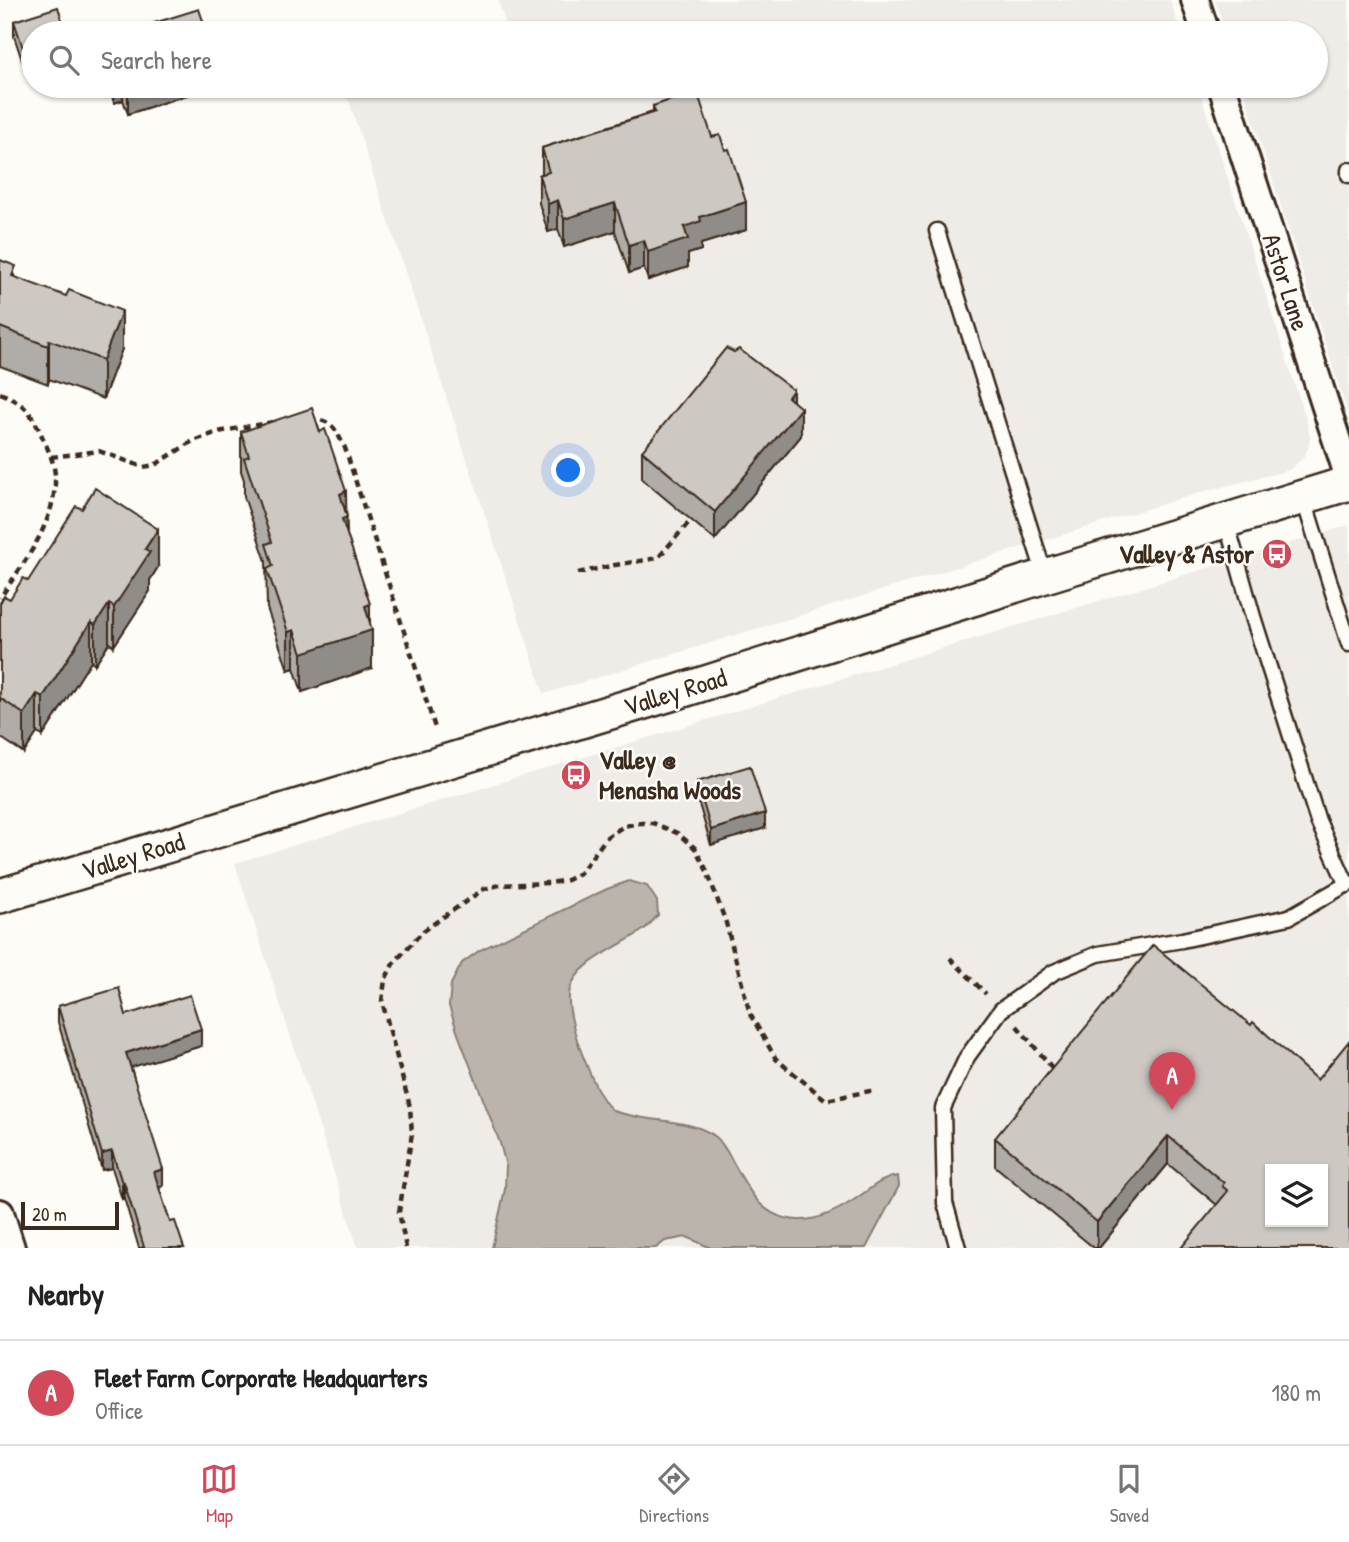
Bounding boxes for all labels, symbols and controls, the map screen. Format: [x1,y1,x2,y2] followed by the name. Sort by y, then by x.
[21,21,1328,98] search box
[45,41,83,79] icon: search
[101,42,212,77] text: Search here
[1254,229,1319,335] street label: Astor Lane
[551,453,585,487] your location
[1119,536,1255,572] place label: Valley & Astor
[1260,537,1294,571] bus stop icon: Valley & Astor
[619,659,731,724] street label: Valley Road
[599,742,741,807] place label: Valley @ Menasha Woods
[559,758,593,792] bus stop icon: Valley @ Menasha Woods
[77,823,189,888] street label: Valley Road
[1149,1052,1195,1110] pin: A
[1265,1164,1328,1227] map controls
[1265,1164,1328,1227] button: layers
[21,1199,119,1231] scale bar
[32,1201,67,1227] text: 20 m
[28,1274,104,1314] text: Nearby
[95,1360,428,1395] text: Fleet Farm Corporate Headquarters
[45,1377,57,1408] text: A
[1271,1377,1321,1408] text: 180 m
[95,1395,143,1426] text: Office
[200,1460,238,1528] tab: Map
[639,1460,709,1528] tab: Directions
[1110,1460,1149,1528] tab: Saved

